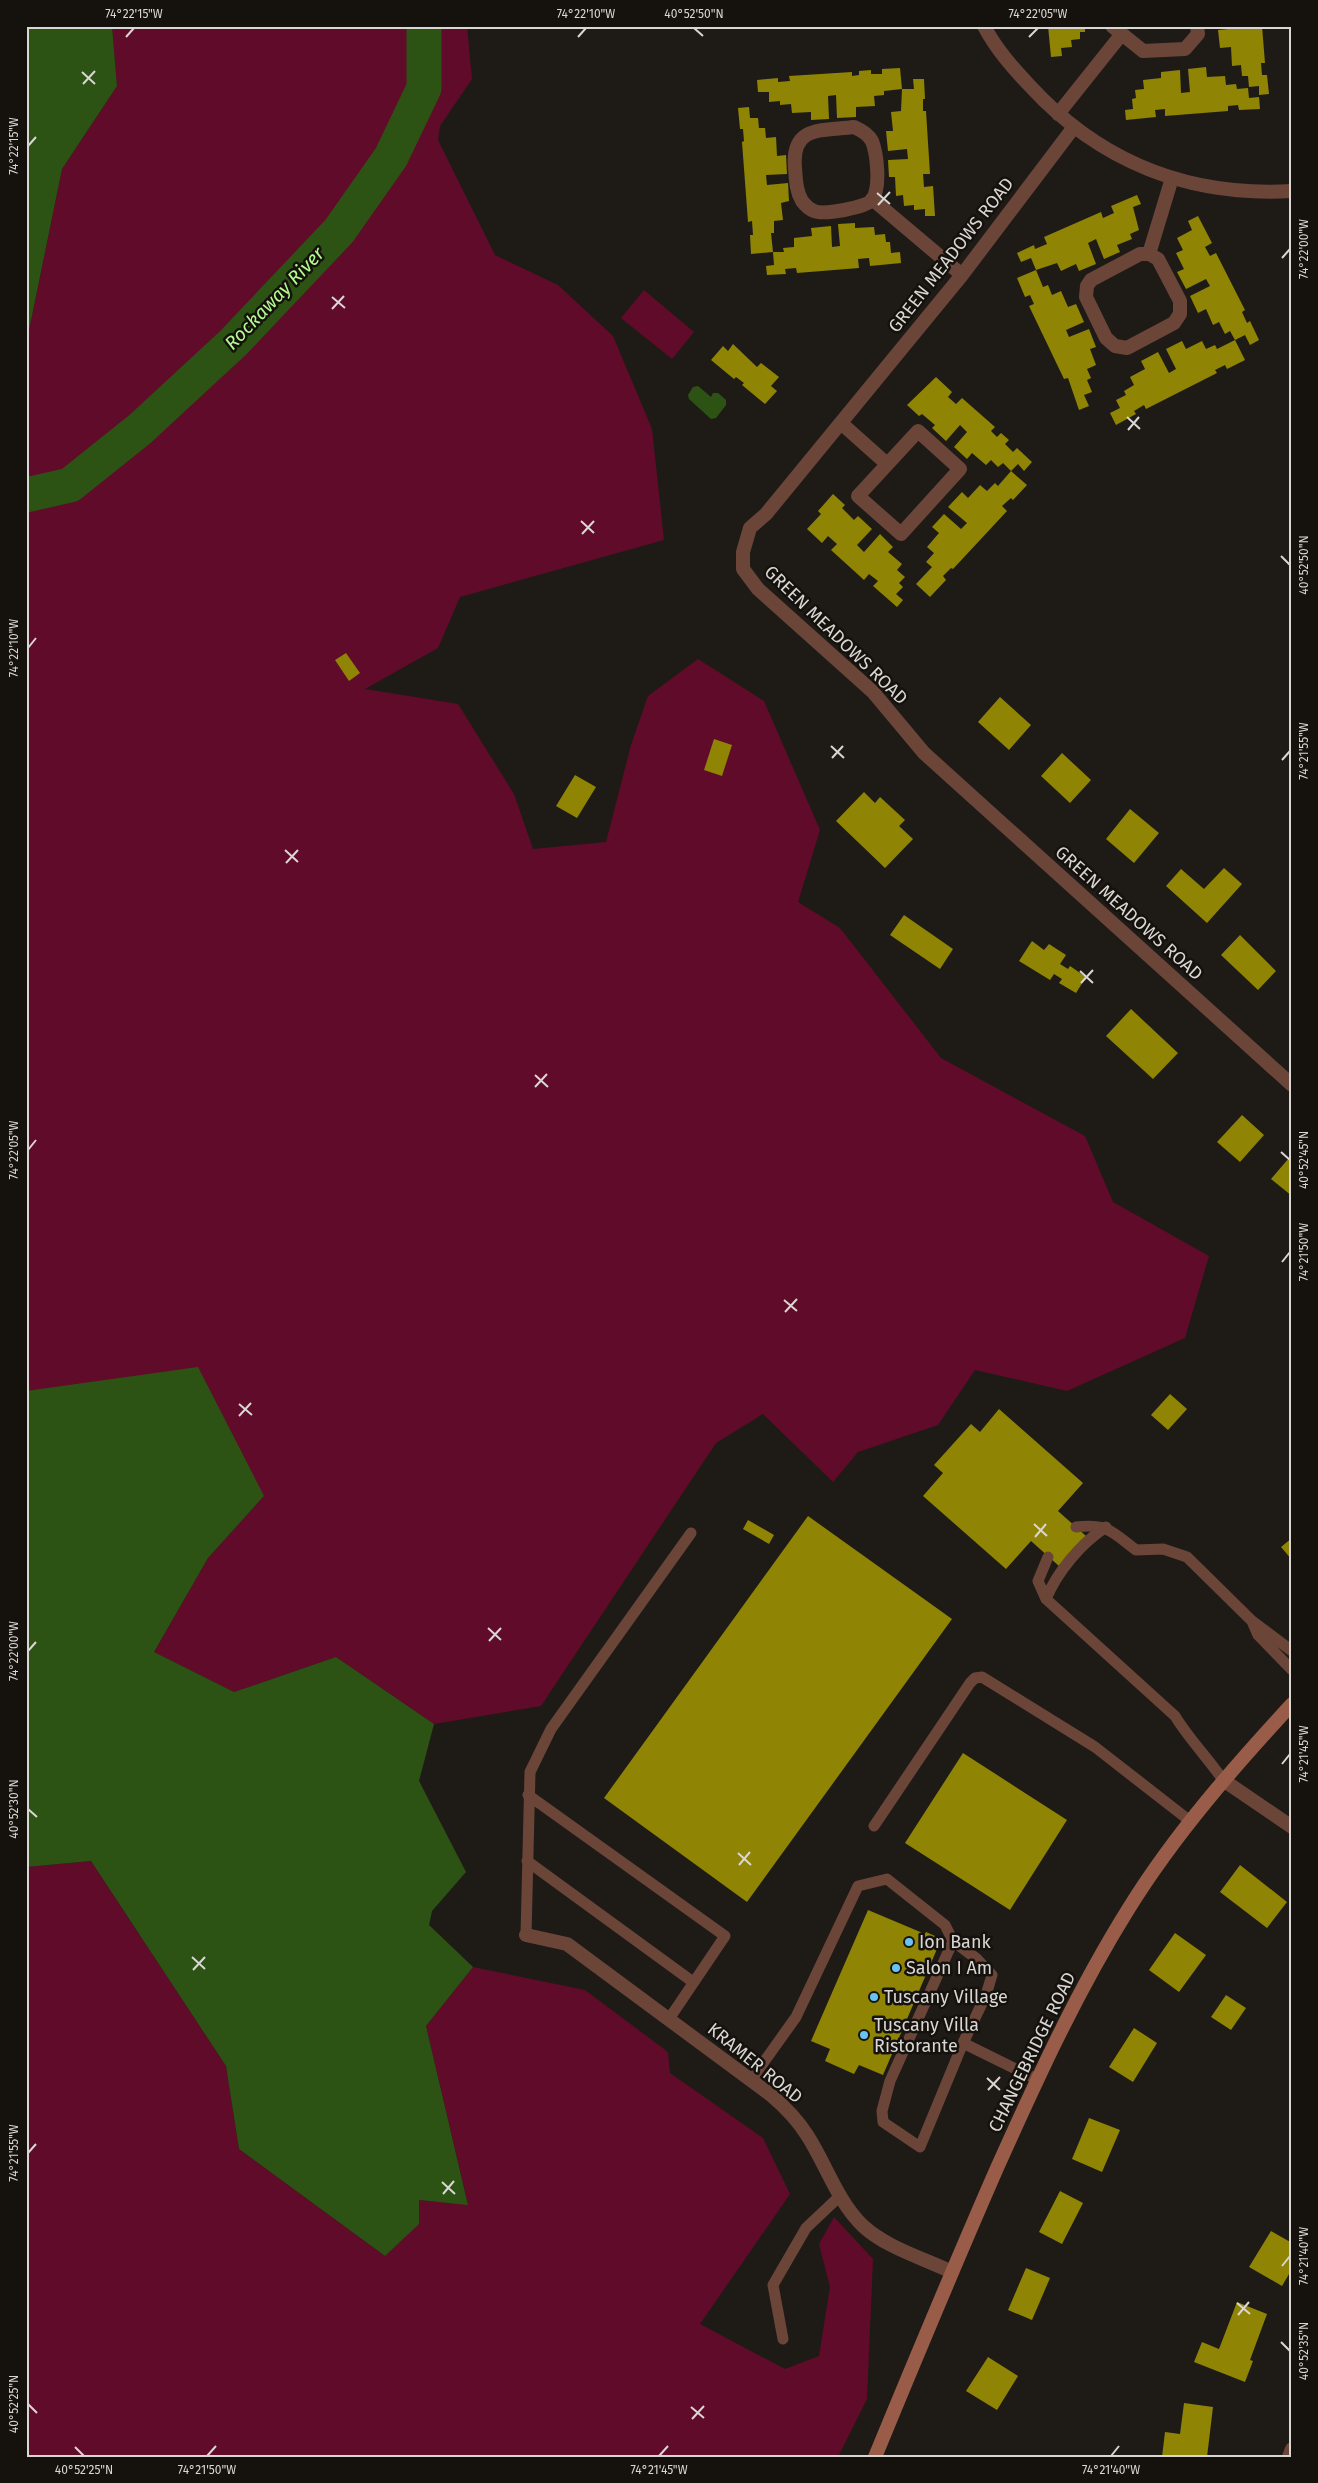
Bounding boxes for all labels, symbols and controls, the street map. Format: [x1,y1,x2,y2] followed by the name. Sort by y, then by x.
[105,7,163,21] text: 74°22'15"W
[557,7,615,21] text: 74°22'10"W
[664,7,724,21] text: 40°52'50"N
[1009,7,1068,21] text: 74°22'05"W
[7,117,21,175] text: 74°22'15"W
[884,173,1018,337] street label: GREEN MEADOWS ROAD
[1297,219,1311,279] text: 74°22'00"W
[220,242,330,354] water label: Rockaway River
[1297,535,1311,595] text: 40°52'50"N
[760,561,912,709] street label: GREEN MEADOWS ROAD
[7,619,21,677] text: 74°22'10"W
[1297,722,1311,780] text: 74°21'55"W
[1051,841,1207,985] street label: GREEN MEADOWS ROAD
[7,1120,21,1179] text: 74°22'05"W
[1297,1131,1311,1189] text: 40°52'45"N
[1297,1223,1311,1281] text: 74°21'50"W
[7,1621,21,1681] text: 74°22'00"W
[1297,1725,1311,1783] text: 74°21'45"W
[7,1779,21,1839] text: 40°52'30"N
[919,1931,991,1953] place label: Ion Bank
[903,1936,915,1948] marker: Ion Bank
[906,1957,992,1979] place label: Salon I Am
[890,1962,902,1974] marker: Salon I Am
[984,1968,1080,2136] street label: CHANGEBRIDGE ROAD
[884,1986,1008,2008] place label: Tuscany Village
[868,1991,880,2003] marker: Tuscany Village
[874,2014,979,2057] place label: Tuscany Villa Ristorante
[703,2018,807,2108] street label: KRAMER ROAD
[858,2029,870,2041] marker: Tuscany Villa Ristorante
[7,2124,21,2182] text: 74°21'55"W
[1297,2227,1311,2285] text: 74°21'40"W
[1297,2322,1311,2380] text: 40°52'35"N
[7,2375,21,2433] text: 40°52'25"N
[55,2463,113,2477] text: 40°52'25"N
[178,2463,236,2477] text: 74°21'50"W
[630,2463,688,2477] text: 74°21'45"W
[1082,2463,1140,2477] text: 74°21'40"W

